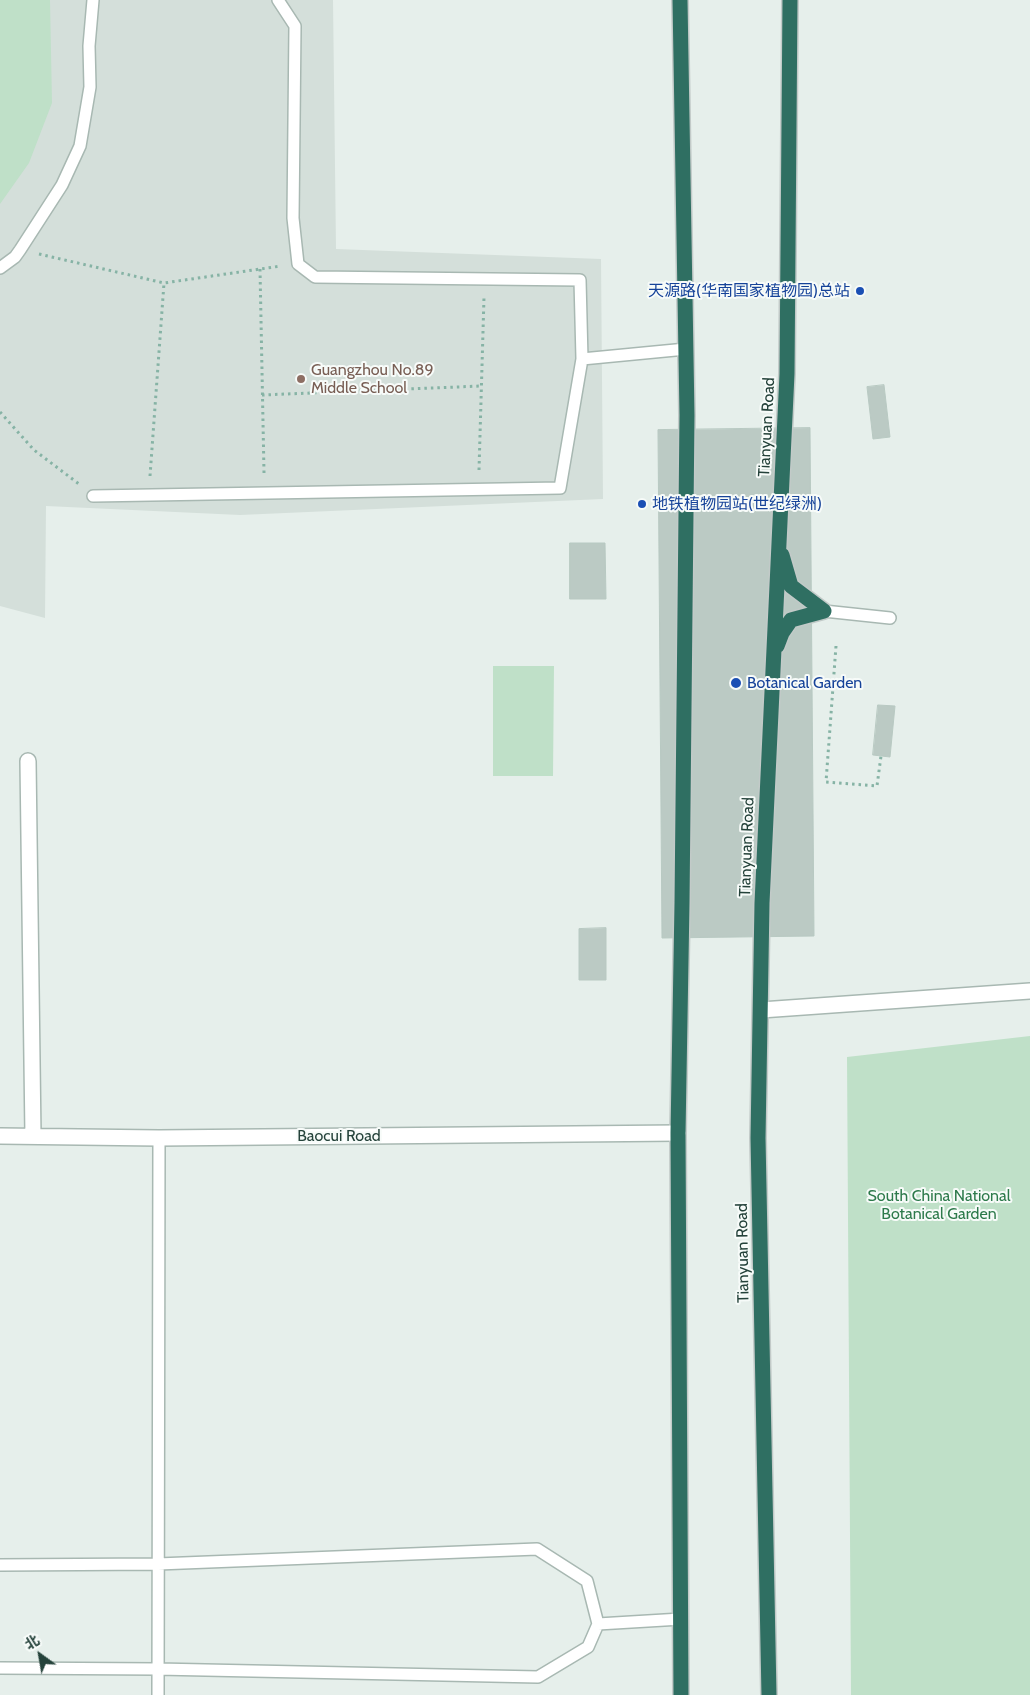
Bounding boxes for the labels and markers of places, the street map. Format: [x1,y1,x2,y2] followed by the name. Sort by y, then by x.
[648,281,850,301] place label: 天源路(华南国家植物园)总站
[854,285,866,297] marker: 天源路(华南国家植物园)总站
[311,360,434,398] place label: Guangzhou No.89 Middle School
[295,373,307,385] marker: Guangzhou No.89 Middle School
[652,494,822,514] place label: 地铁植物园站(世纪绿洲)
[636,498,648,510] marker: 地铁植物园站(世纪绿洲)
[747,673,862,693] place label: Botanical Garden
[729,676,743,690] marker: Botanical Garden

